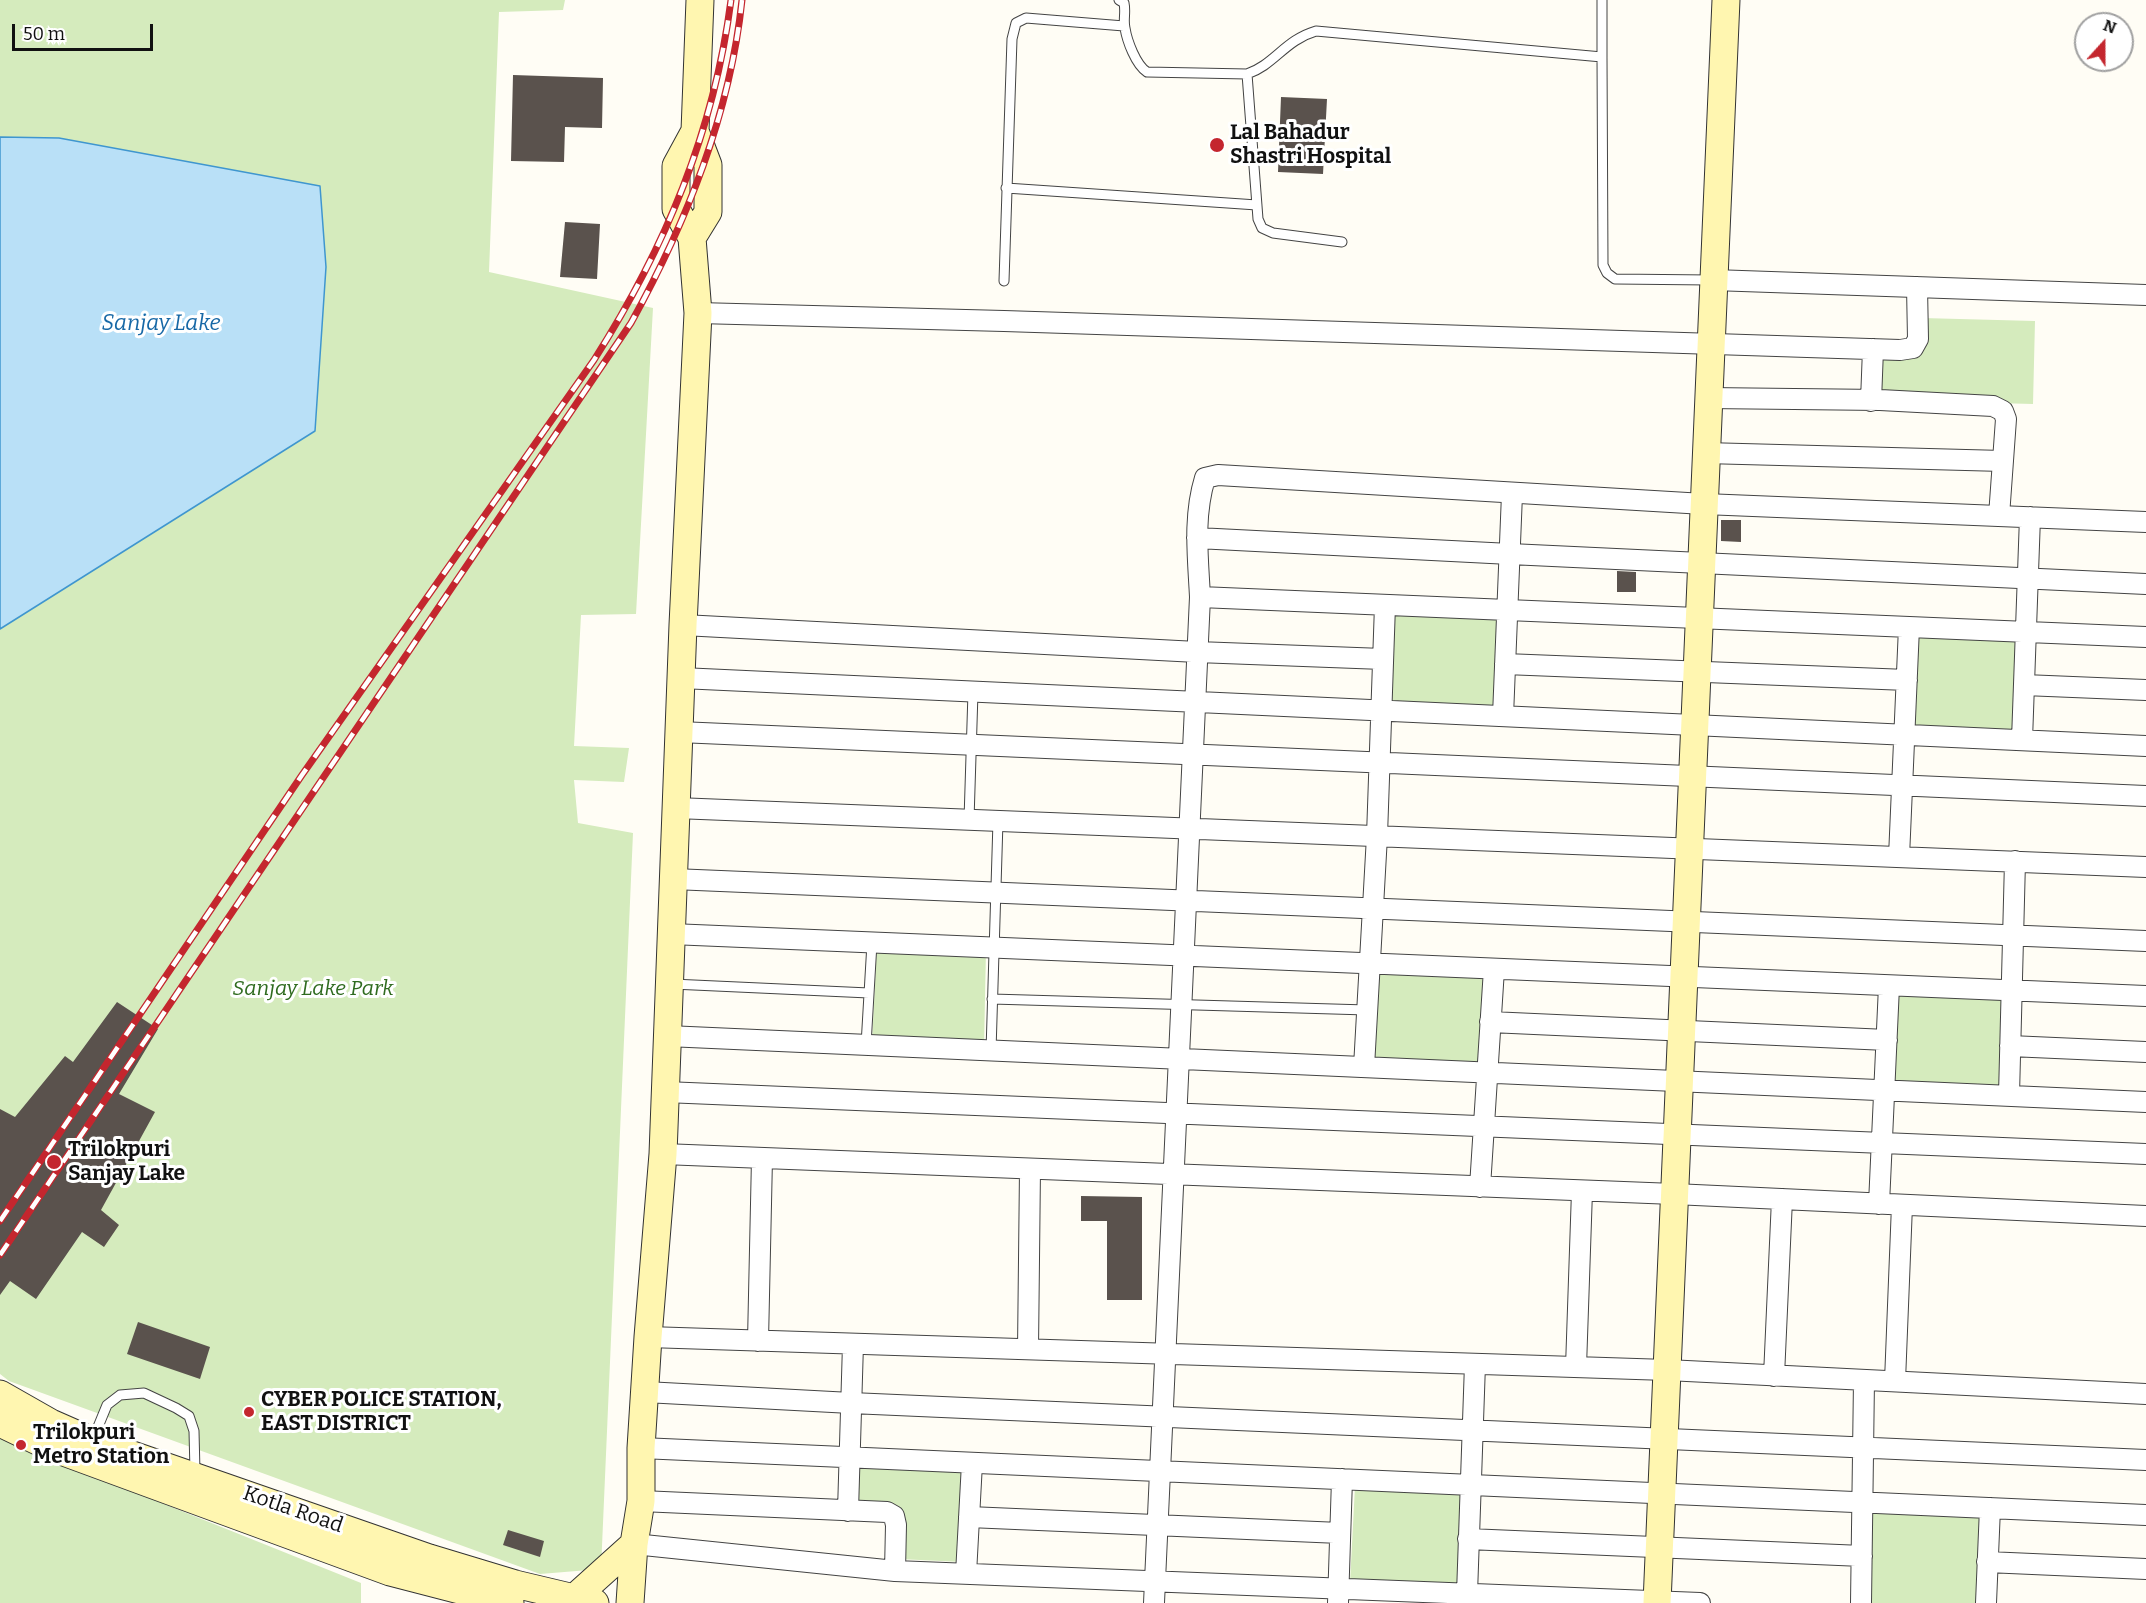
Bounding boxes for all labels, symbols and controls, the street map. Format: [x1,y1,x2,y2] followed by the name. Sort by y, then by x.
[15,12,156,50] scale bar
[2074,12,2134,72] north arrow
[2101,16,2119,38] text: N
[23,23,65,45] text: 50 m
[1230,120,1391,170] place label: Lal Bahadur Shastri Hospital
[1208,136,1226,154] marker: Lal Bahadur Shastri Hospital
[102,311,220,337] water label: Sanjay Lake
[232,976,394,1002] park label: Sanjay Lake Park
[68,1137,185,1187] place label: Trilokpuri Sanjay Lake
[45,1153,63,1171] marker: Trilokpuri Sanjay Lake
[261,1387,502,1437] place label: CYBER POLICE STATION, EAST DISTRICT
[242,1405,256,1419] marker: CYBER POLICE STATION, EAST DISTRICT
[33,1420,169,1470] place label: Trilokpuri Metro Station
[14,1438,28,1452] marker: Trilokpuri Metro Station
[240,1481,346,1539] street label: Kotla Road

